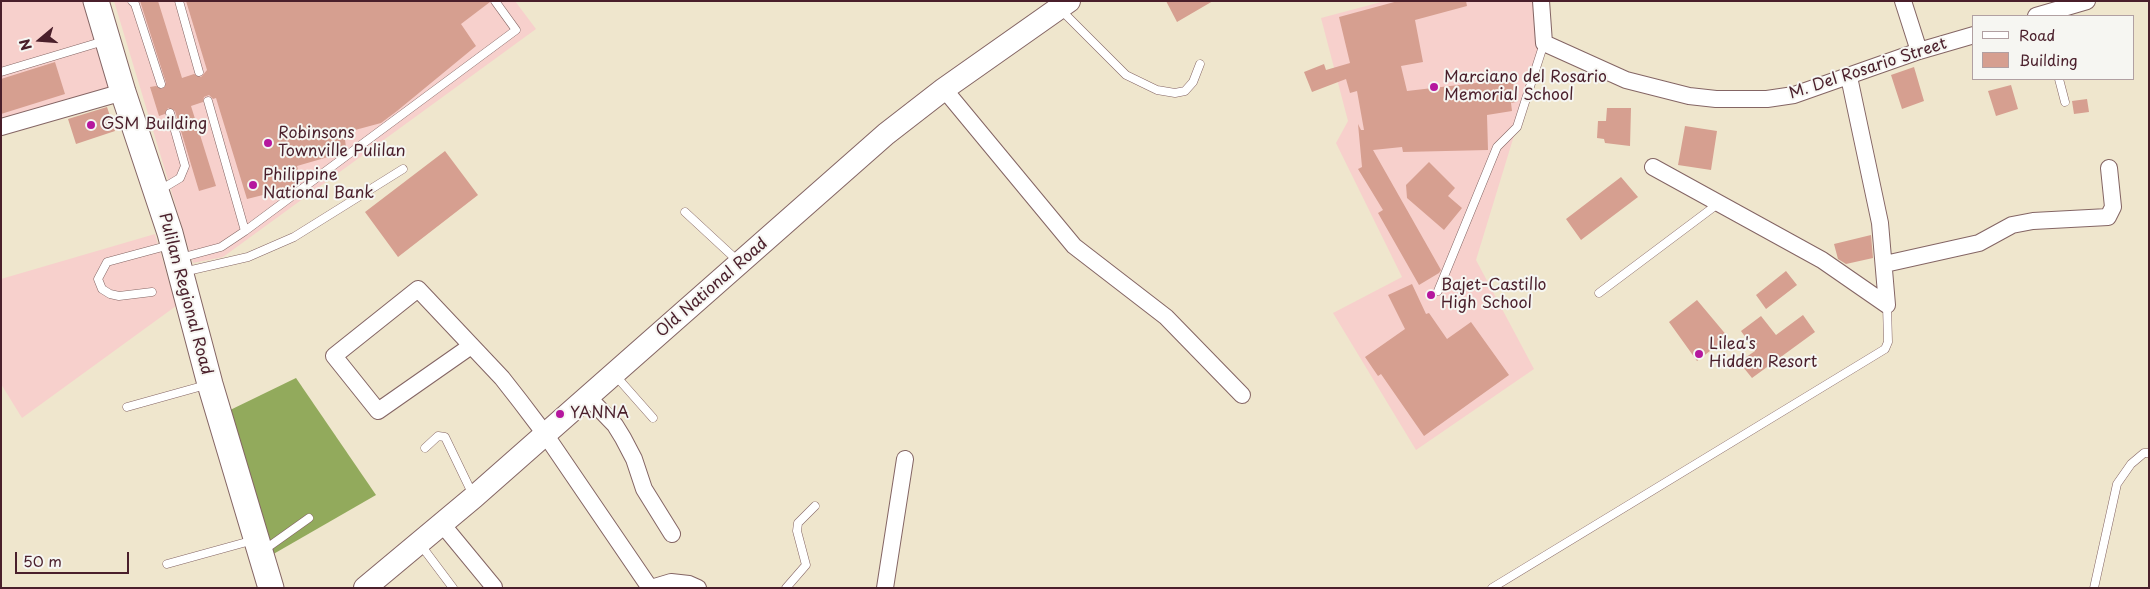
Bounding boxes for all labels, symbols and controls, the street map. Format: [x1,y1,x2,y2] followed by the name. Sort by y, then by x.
[15,15,65,65] north arrow
[1972,15,2135,80] legend
[2019,23,2055,46] text: Road
[1787,34,1949,104] street label: M. Del Rosario Street
[14,36,37,53] text: N
[2019,48,2078,71] text: Building
[1444,68,1607,106] place label: Marciano del Rosario Memorial School
[1428,81,1440,93] marker: Marciano del Rosario Memorial School
[101,115,207,135] place label: GSM Building
[85,119,97,131] marker: GSM Building
[278,124,406,162] place label: Robinsons Townville Pulilan
[262,137,274,149] marker: Robinsons Townville Pulilan
[263,166,374,204] place label: Philippine National Bank
[247,179,259,191] marker: Philippine National Bank
[154,211,216,377] street label: Pulilan Regional Road
[652,234,772,342] street label: Old National Road
[1441,276,1546,314] place label: Bajet-Castillo High School
[1425,289,1437,301] marker: Bajet-Castillo High School
[1709,335,1817,373] place label: Lilea's Hidden Resort
[1693,348,1705,360] marker: Lilea's Hidden Resort
[570,404,629,424] place label: YANNA
[554,408,566,420] marker: YANNA
[18,542,131,574] scale bar
[23,549,62,572] text: 50 m

